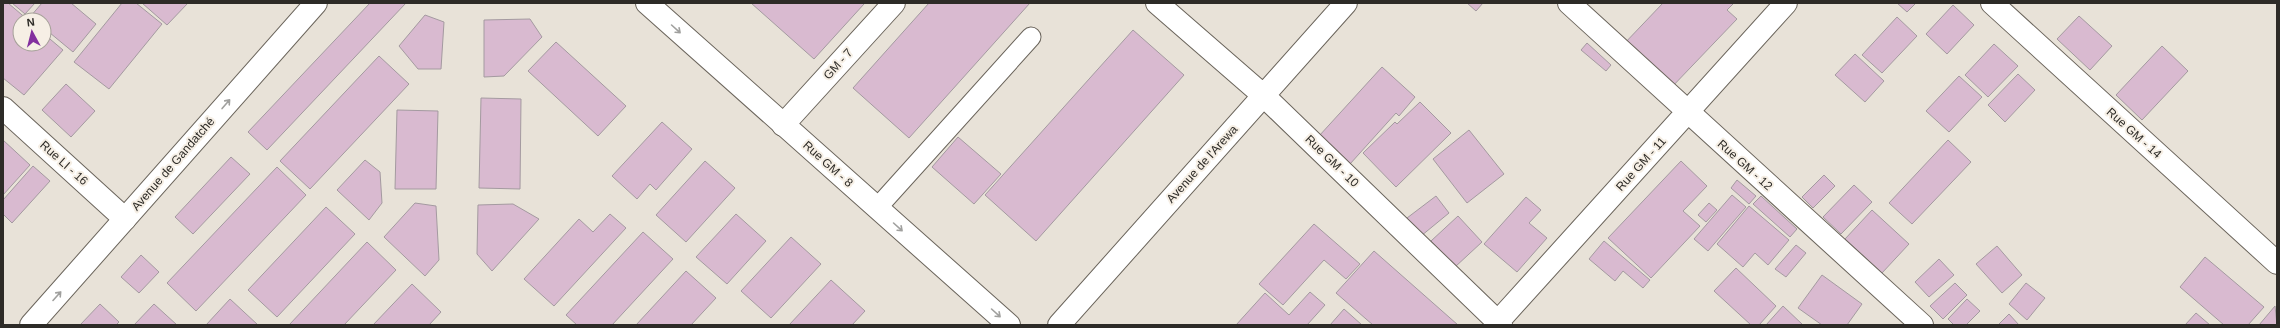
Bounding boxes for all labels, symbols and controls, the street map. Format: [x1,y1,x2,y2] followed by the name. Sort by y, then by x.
[12,12,52,52] north arrow
[26,16,36,29] text: N
[671,24,681,34] one-way arrow
[821,45,856,82] street label: GM - 7
[222,99,231,109] one-way arrow
[2104,105,2164,161] street label: Rue GM - 14
[129,114,218,214] street label: Avenue de Gandatché
[1164,122,1241,206] street label: Avenue de l'Arewa
[1302,132,1362,190] street label: Rue GM - 10
[1613,134,1669,194] street label: Rue GM - 11
[1715,137,1775,193] street label: Rue GM - 12
[37,138,91,188] street label: Rue LI - 16
[800,138,856,190] street label: Rue GM - 8
[893,223,904,232] one-way arrow
[52,291,61,301] one-way arrow
[990,309,1001,318] one-way arrow

